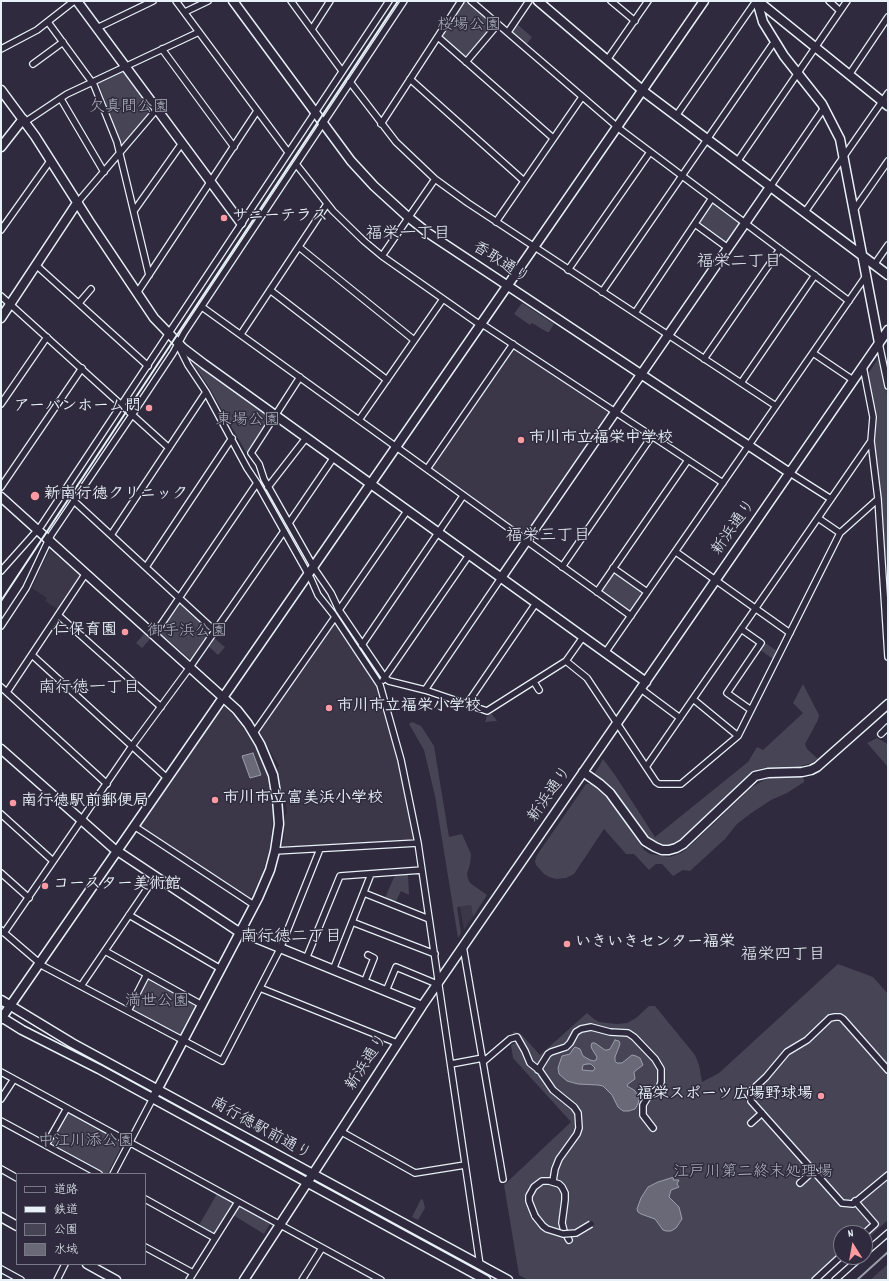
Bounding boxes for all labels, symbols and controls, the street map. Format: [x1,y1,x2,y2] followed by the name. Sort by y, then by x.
[437,17,501,37] park label: 桜場公園
[89,99,169,119] park label: 欠真間公園
[232,208,328,228] place label: サニーテラス
[219,213,229,223] marker: サニーテラス
[366,226,450,246] district label: 福栄一丁目
[468,239,532,289] street label: 香取通り
[697,254,781,274] district label: 福栄二丁目
[14,398,141,418] place label: アーバンホーム門
[144,403,154,413] marker: アーバンホーム門
[216,412,280,432] park label: 東場公園
[529,430,673,450] place label: 市川市立福栄中学校
[516,435,526,445] marker: 市川市立福栄中学校
[44,486,188,506] place label: 新南行徳クリニック
[29,490,41,502] marker: 新南行徳クリニック
[709,496,761,560] street label: 新浜通り
[506,528,590,548] district label: 福栄三丁目
[53,622,117,642] place label: 仁保育園
[147,623,227,643] park label: 御手浜公園
[120,627,130,637] marker: 仁保育園
[38,680,140,700] district label: 南行徳一丁目
[337,698,481,718] place label: 市川市立福栄小学校
[324,703,334,713] marker: 市川市立福栄小学校
[525,763,577,827] street label: 新浜通り
[223,790,383,810] place label: 市川市立富美浜小学校
[21,793,149,813] place label: 南行徳駅前郵便局
[210,795,220,805] marker: 市川市立富美浜小学校
[8,798,18,808] marker: 南行徳駅前郵便局
[53,876,181,896] place label: コースター美術館
[40,881,50,891] marker: コースター美術館
[240,929,342,949] district label: 南行徳二丁目
[575,934,735,954] place label: いきいきセンター福栄
[562,939,572,949] marker: いきいきセンター福栄
[741,947,825,967] district label: 福栄四丁目
[125,993,189,1013] park label: 満世公園
[343,1031,393,1095] street label: 新浜通り
[637,1086,813,1106] place label: 福栄スポーツ広場野球場
[816,1091,826,1101] marker: 福栄スポーツ広場野球場
[206,1094,314,1166] street label: 南行徳駅前通り
[38,1133,134,1153] park label: 中江川添公園
[673,1164,833,1184] park label: 江戸川第二終末処理場
[16,1173,146,1265] legend
[54,1182,78,1199] text: 道路
[54,1202,78,1219] text: 鉄道
[54,1222,78,1239] text: 公園
[833,1225,873,1265] north arrow
[847,1226,855,1243] text: N
[54,1242,78,1259] text: 水域

